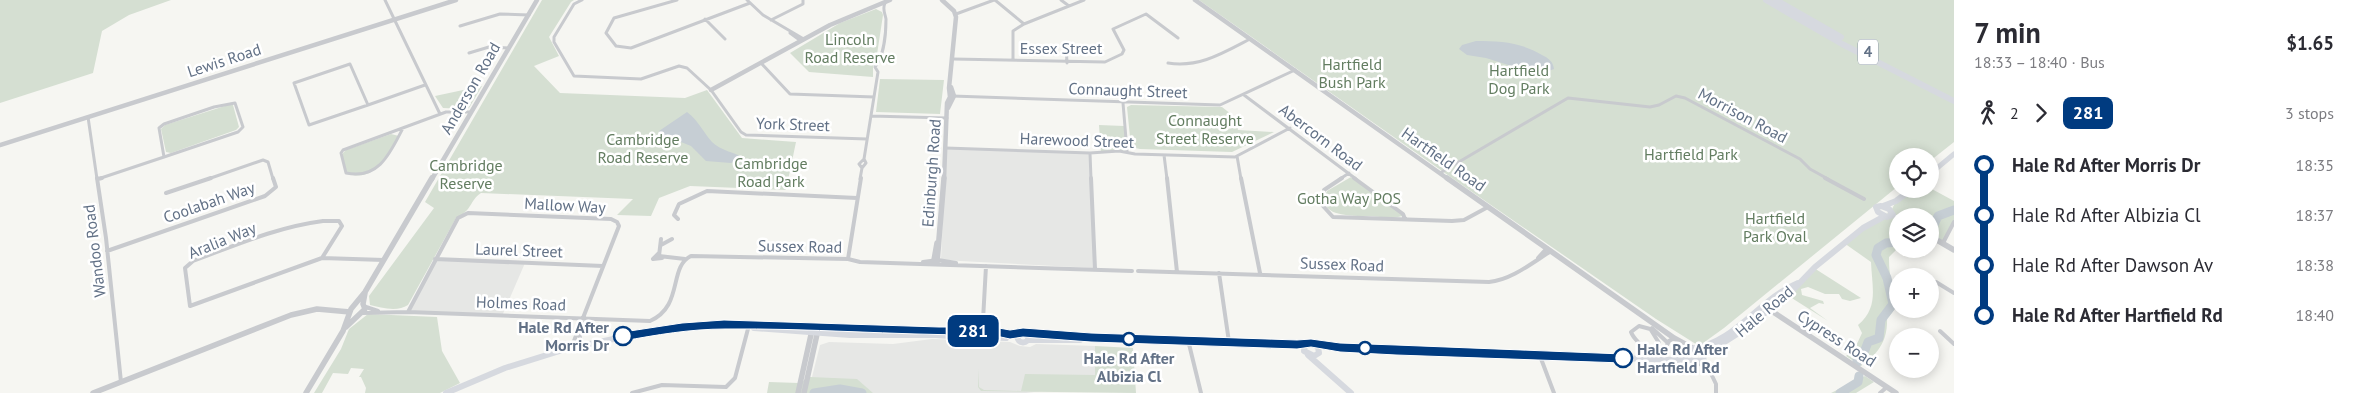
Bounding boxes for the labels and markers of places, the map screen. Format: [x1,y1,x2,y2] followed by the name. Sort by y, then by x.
[518,317,609,355] place label: Hale Rd After Morris Dr
[613,326,633,346] marker: Hale Rd After Morris Dr
[1122,332,1136,346] marker: Hale Rd After Albizia Cl
[1637,339,1728,377] place label: Hale Rd After Hartfield Rd
[1358,341,1372,355] unlabelled marker
[1084,348,1175,386] place label: Hale Rd After Albizia Cl
[1613,348,1633,368] marker: Hale Rd After Hartfield Rd

